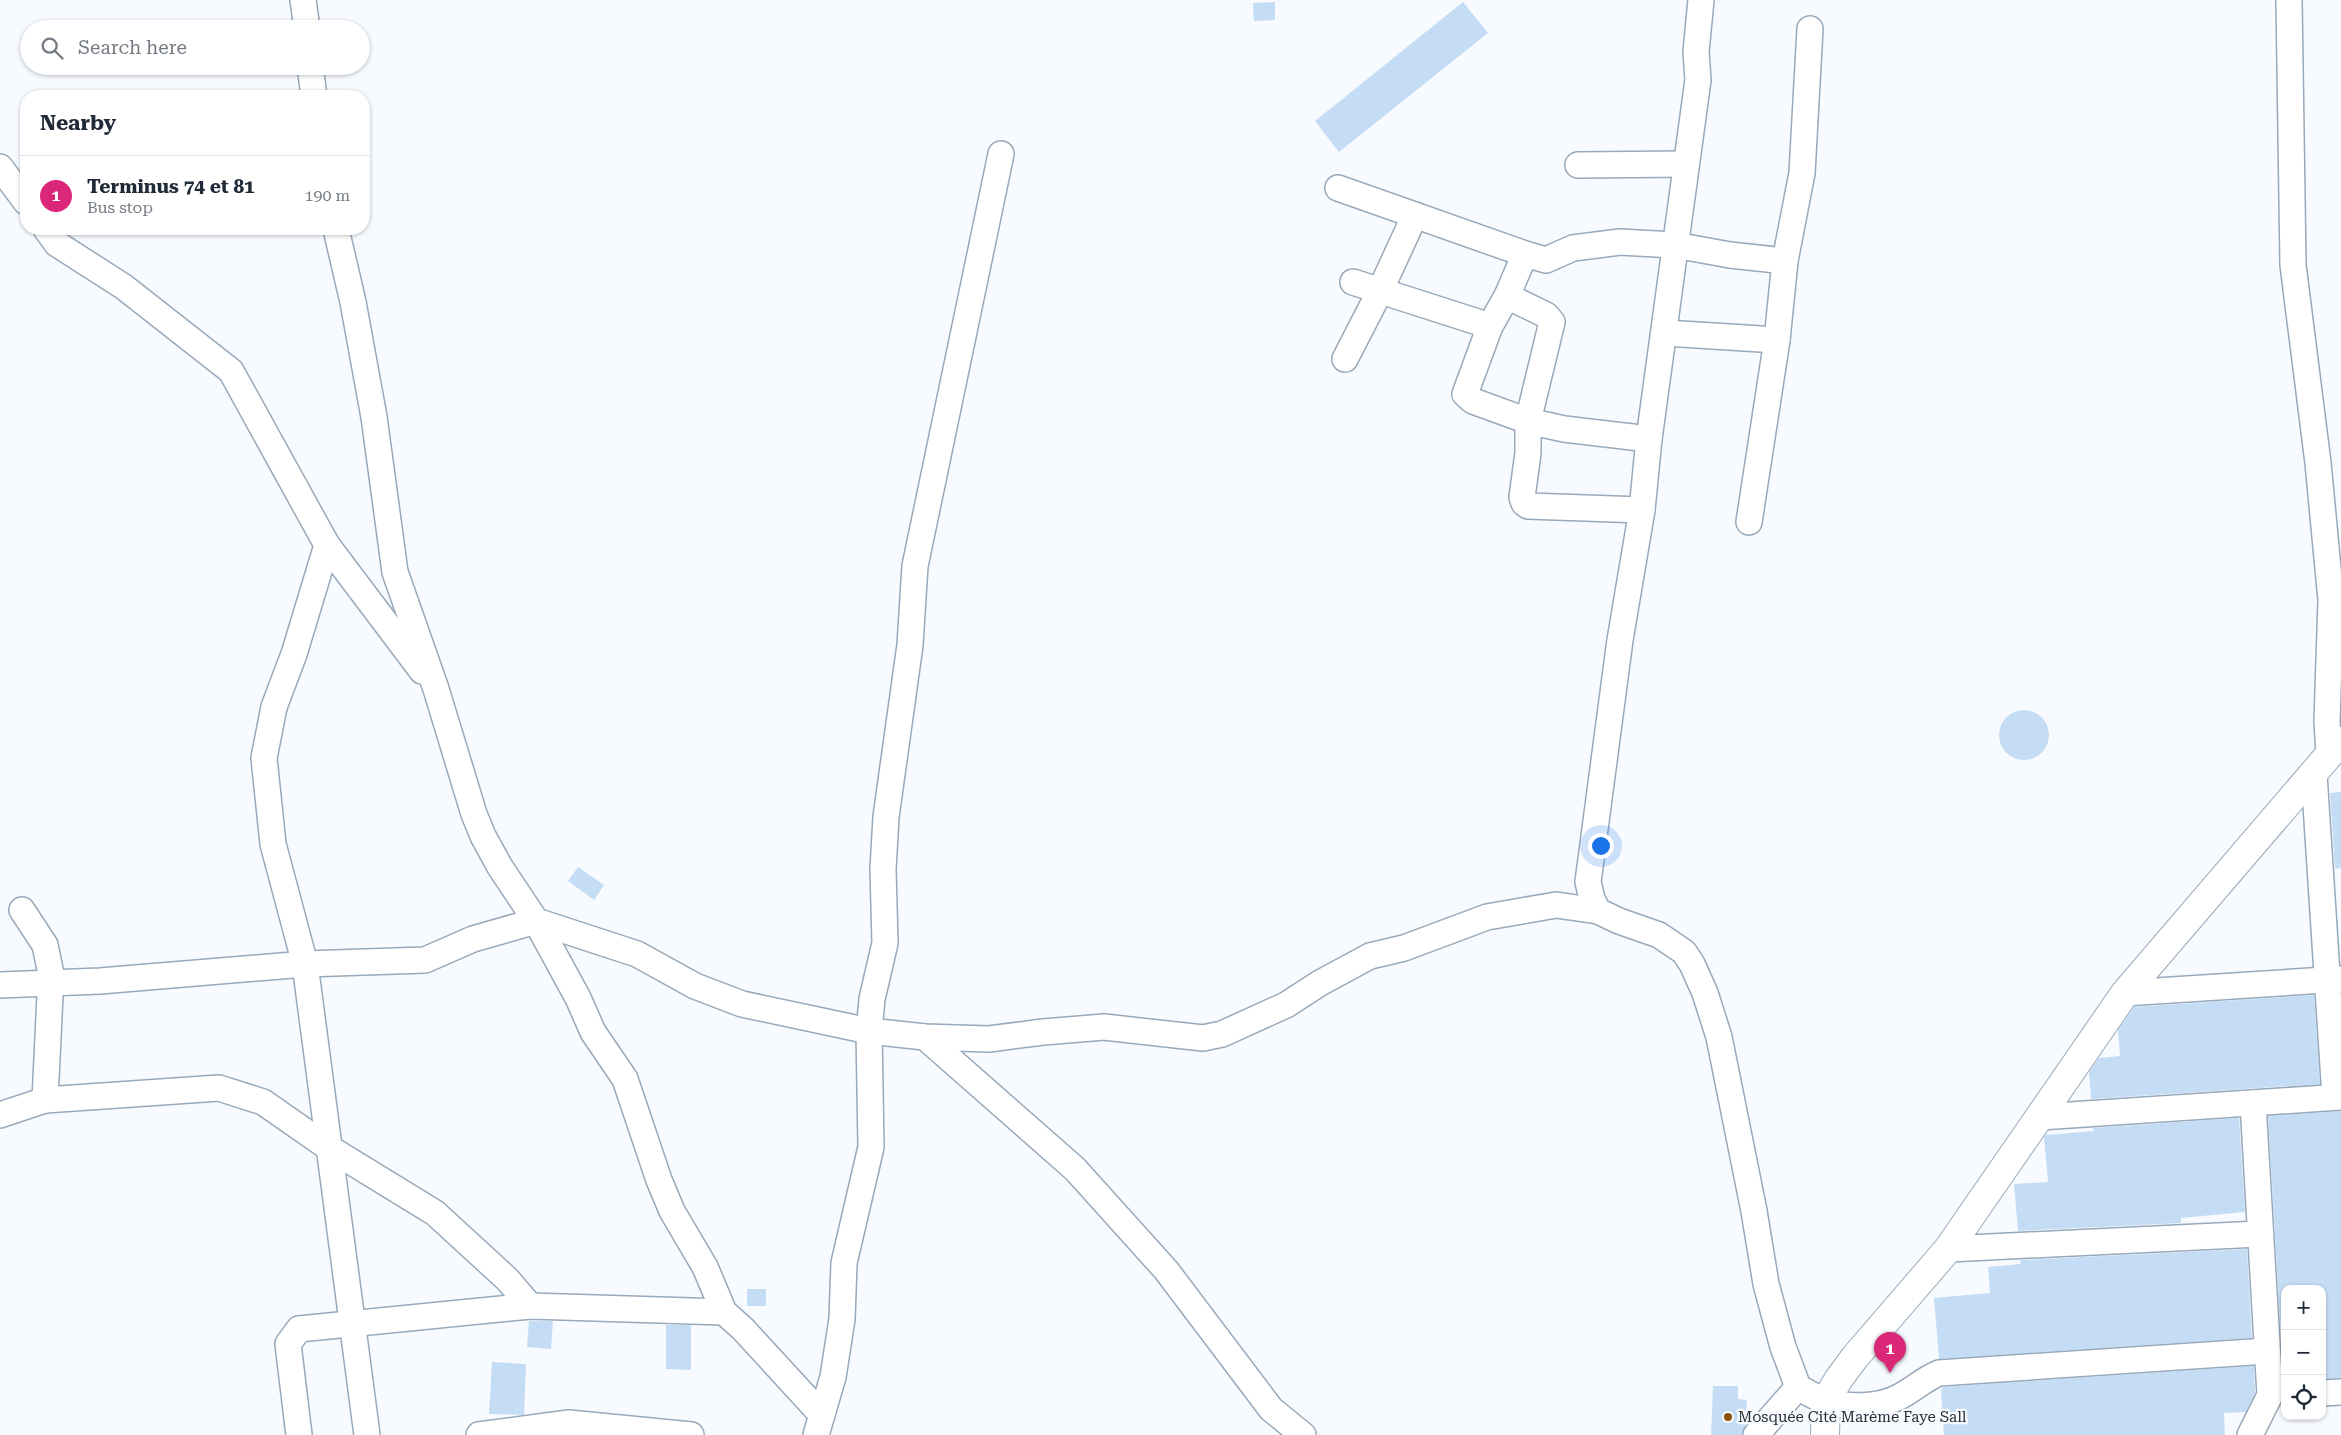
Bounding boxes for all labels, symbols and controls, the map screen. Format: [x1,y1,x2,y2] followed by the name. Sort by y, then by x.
[20,20,370,75] search box
[38,34,66,62] icon: search
[78,36,187,59] text: Search here
[40,111,116,135] text: Nearby
[87,175,255,198] text: Terminus 74 et 81
[52,186,60,205] text: 1
[304,186,350,205] text: 190 m
[87,198,153,217] text: Bus stop
[1588,833,1614,859] your location
[2281,1285,2326,1420] map controls
[2281,1285,2326,1330] button: +
[2281,1330,2326,1375] button: −
[1874,1332,1906,1373] pin: 1
[2281,1375,2326,1420] button: locate
[1738,1408,1967,1426] place label: Mosquée Cité Marème Faye Sall
[1722,1411,1734,1423] marker: Mosquée Cité Marème Faye Sall

